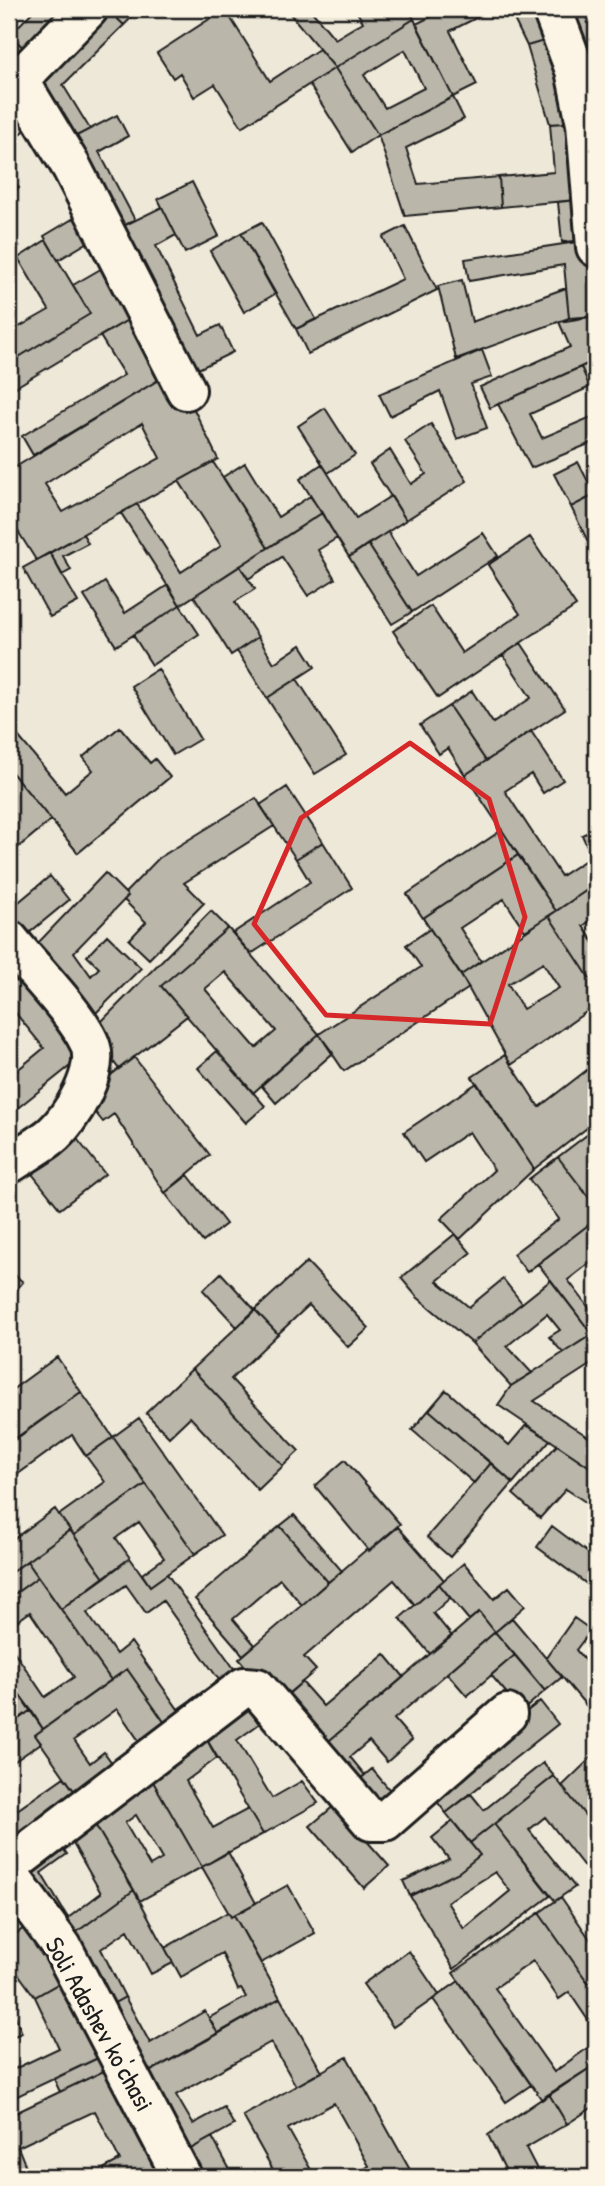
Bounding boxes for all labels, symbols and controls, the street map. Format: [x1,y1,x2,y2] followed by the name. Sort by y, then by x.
[38,1931,162,2117] street label: Soli Adashev ko'chasi

